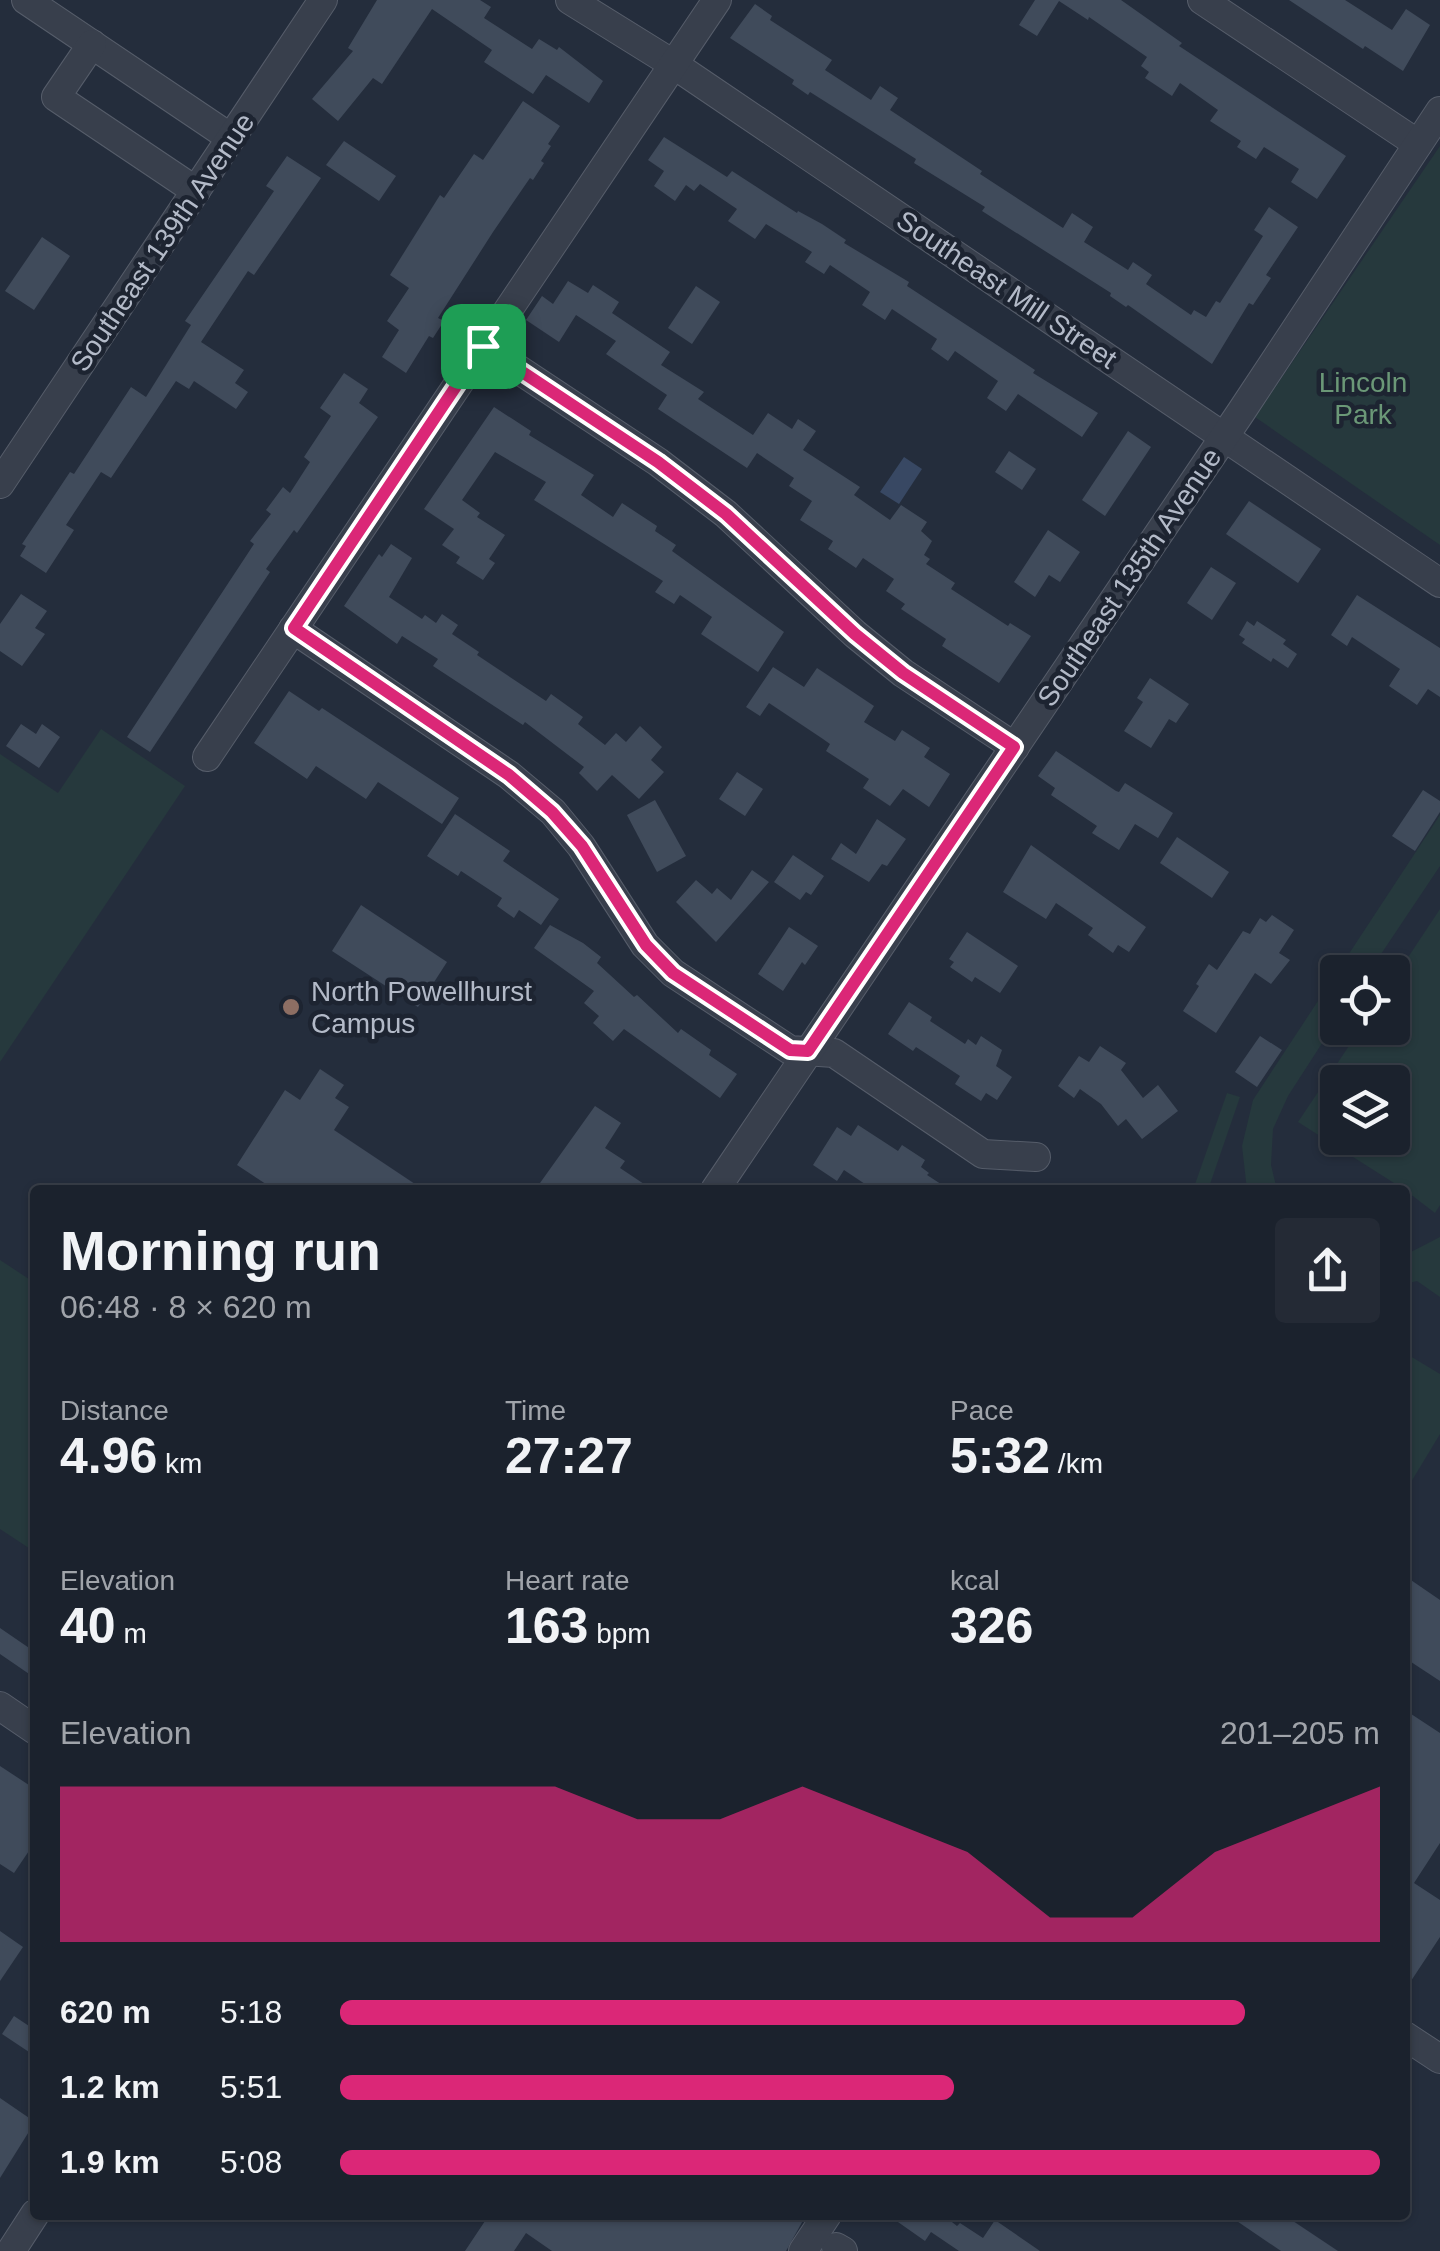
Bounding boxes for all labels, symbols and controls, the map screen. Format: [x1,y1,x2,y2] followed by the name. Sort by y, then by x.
[64,107,260,377] street label: Southeast 139th Avenue
[891,204,1123,375] street label: Southeast Mill Street
[441,304,526,389] pin
[456,319,511,374] icon: arrive
[1319,367,1407,430] park label: Lincoln Park
[1031,442,1227,712] street label: Southeast 135th Avenue
[1320,955,1410,1155] map controls
[1320,955,1410,1045] button: locate
[311,976,532,1039] place label: North Powellhurst Campus
[280,996,302,1018] marker: North Powellhurst Campus
[1320,1065,1410,1155] button: layers
[1275,1218,1380,1323] button: share
[60,1220,381,1282] text: Morning run
[60,1289,312,1325] text: 06:48 · 8 × 620 m
[60,1395,169,1426] text: Distance
[505,1395,566,1426] text: Time
[950,1395,1014,1426] text: Pace
[60,1428,157,1484] text: 4.96
[505,1428,633,1484] text: 27:27
[950,1428,1050,1484] text: 5:32
[157,1448,202,1479] text: km
[1050,1448,1103,1479] text: /km
[60,1565,175,1596] text: Elevation
[505,1565,630,1596] text: Heart rate
[950,1565,1000,1596] text: kcal
[60,1598,116,1654] text: 40
[505,1598,588,1654] text: 163
[950,1598,1033,1654] text: 326
[116,1618,147,1649] text: m
[588,1618,651,1649] text: bpm
[60,1715,192,1751] text: Elevation
[1220,1715,1380,1751] text: 201–205 m
[60,1994,151,2030] text: 620 m
[220,1994,282,2030] text: 5:18
[60,2069,160,2105] text: 1.2 km
[220,2069,282,2105] text: 5:51
[60,2144,160,2180] text: 1.9 km
[220,2144,282,2180] text: 5:08

